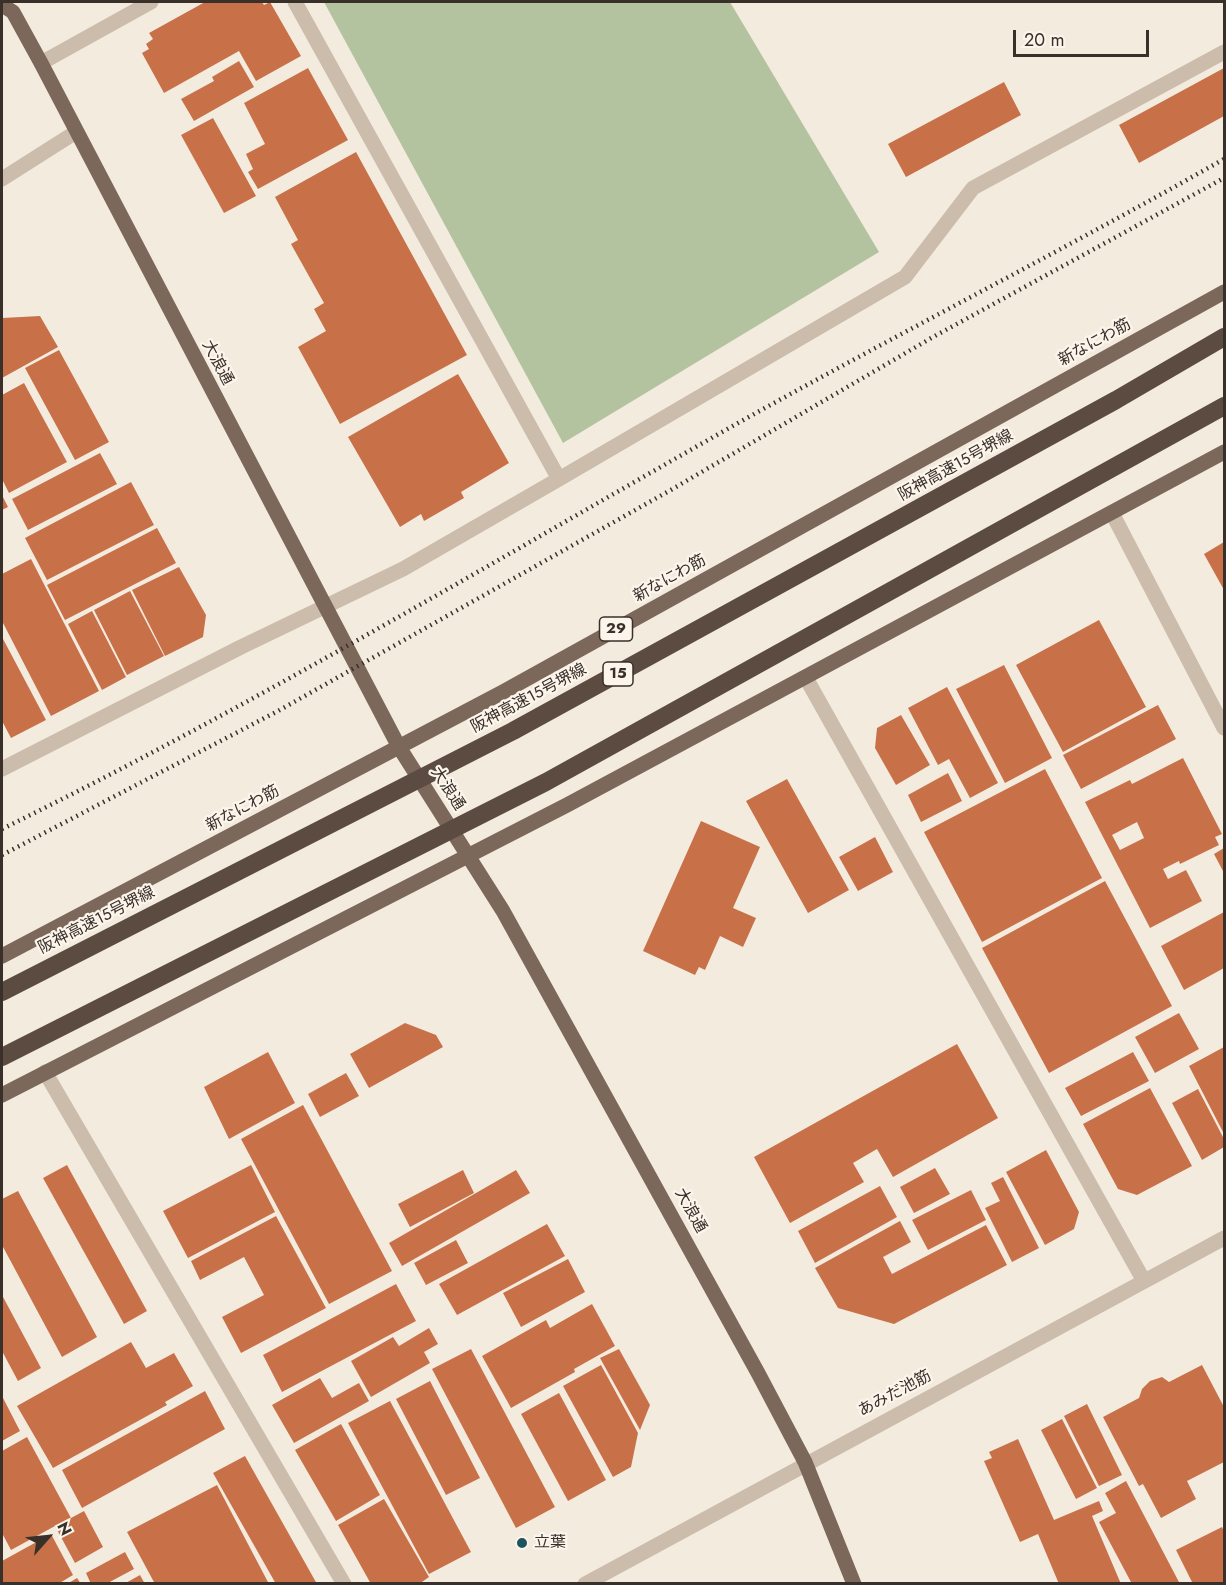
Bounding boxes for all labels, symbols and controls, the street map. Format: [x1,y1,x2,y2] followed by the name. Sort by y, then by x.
[1016,18,1152,56] scale bar
[1024,27,1064,53] text: 20 m
[1055,315,1135,371] street label: 新なにわ筋
[197,337,237,389] street label: 大浪通
[895,427,1017,505] street label: 阪神高速15号堺線
[630,551,710,607] street label: 新なにわ筋
[600,617,632,641] road number: 29
[468,660,590,738] street label: 阪神高速15号堺線
[603,662,633,686] road number: 15
[426,764,468,814] street label: 大浪通
[203,782,283,836] street label: 新なにわ筋
[36,883,158,959] street label: 阪神高速15号堺線
[670,1185,710,1237] street label: 大浪通
[855,1367,935,1421] street label: あみだ池筋
[18,1507,78,1567] north arrow
[51,1518,78,1539] text: N
[534,1533,566,1553] place label: 立葉
[515,1536,529,1550] marker: 立葉

